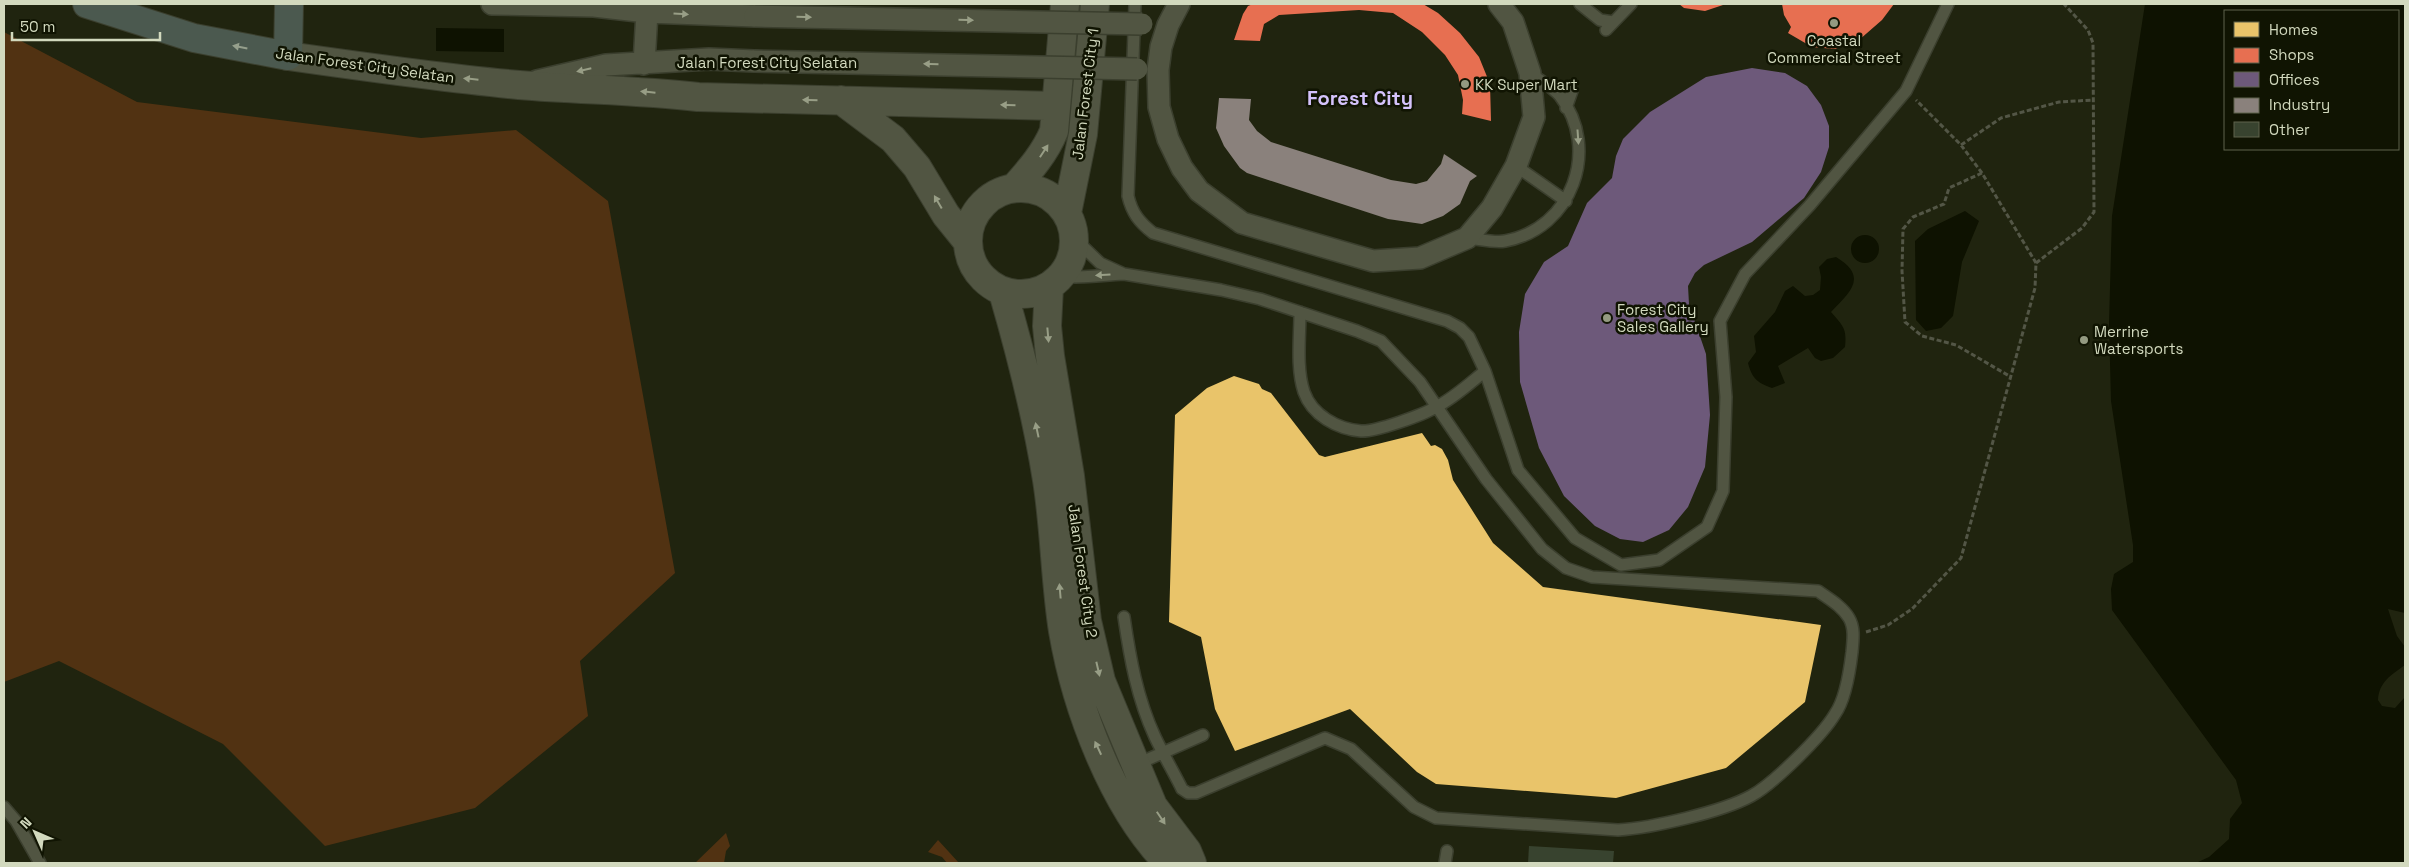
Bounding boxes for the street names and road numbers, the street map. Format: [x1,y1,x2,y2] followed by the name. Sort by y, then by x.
[1068,27,1102,161] street label: Jalan Forest City 1
[274,43,456,87] street label: Jalan Forest City Selatan
[677,53,857,72] street label: Jalan Forest City Selatan
[1064,503,1102,639] street label: Jalan Forest City 2

